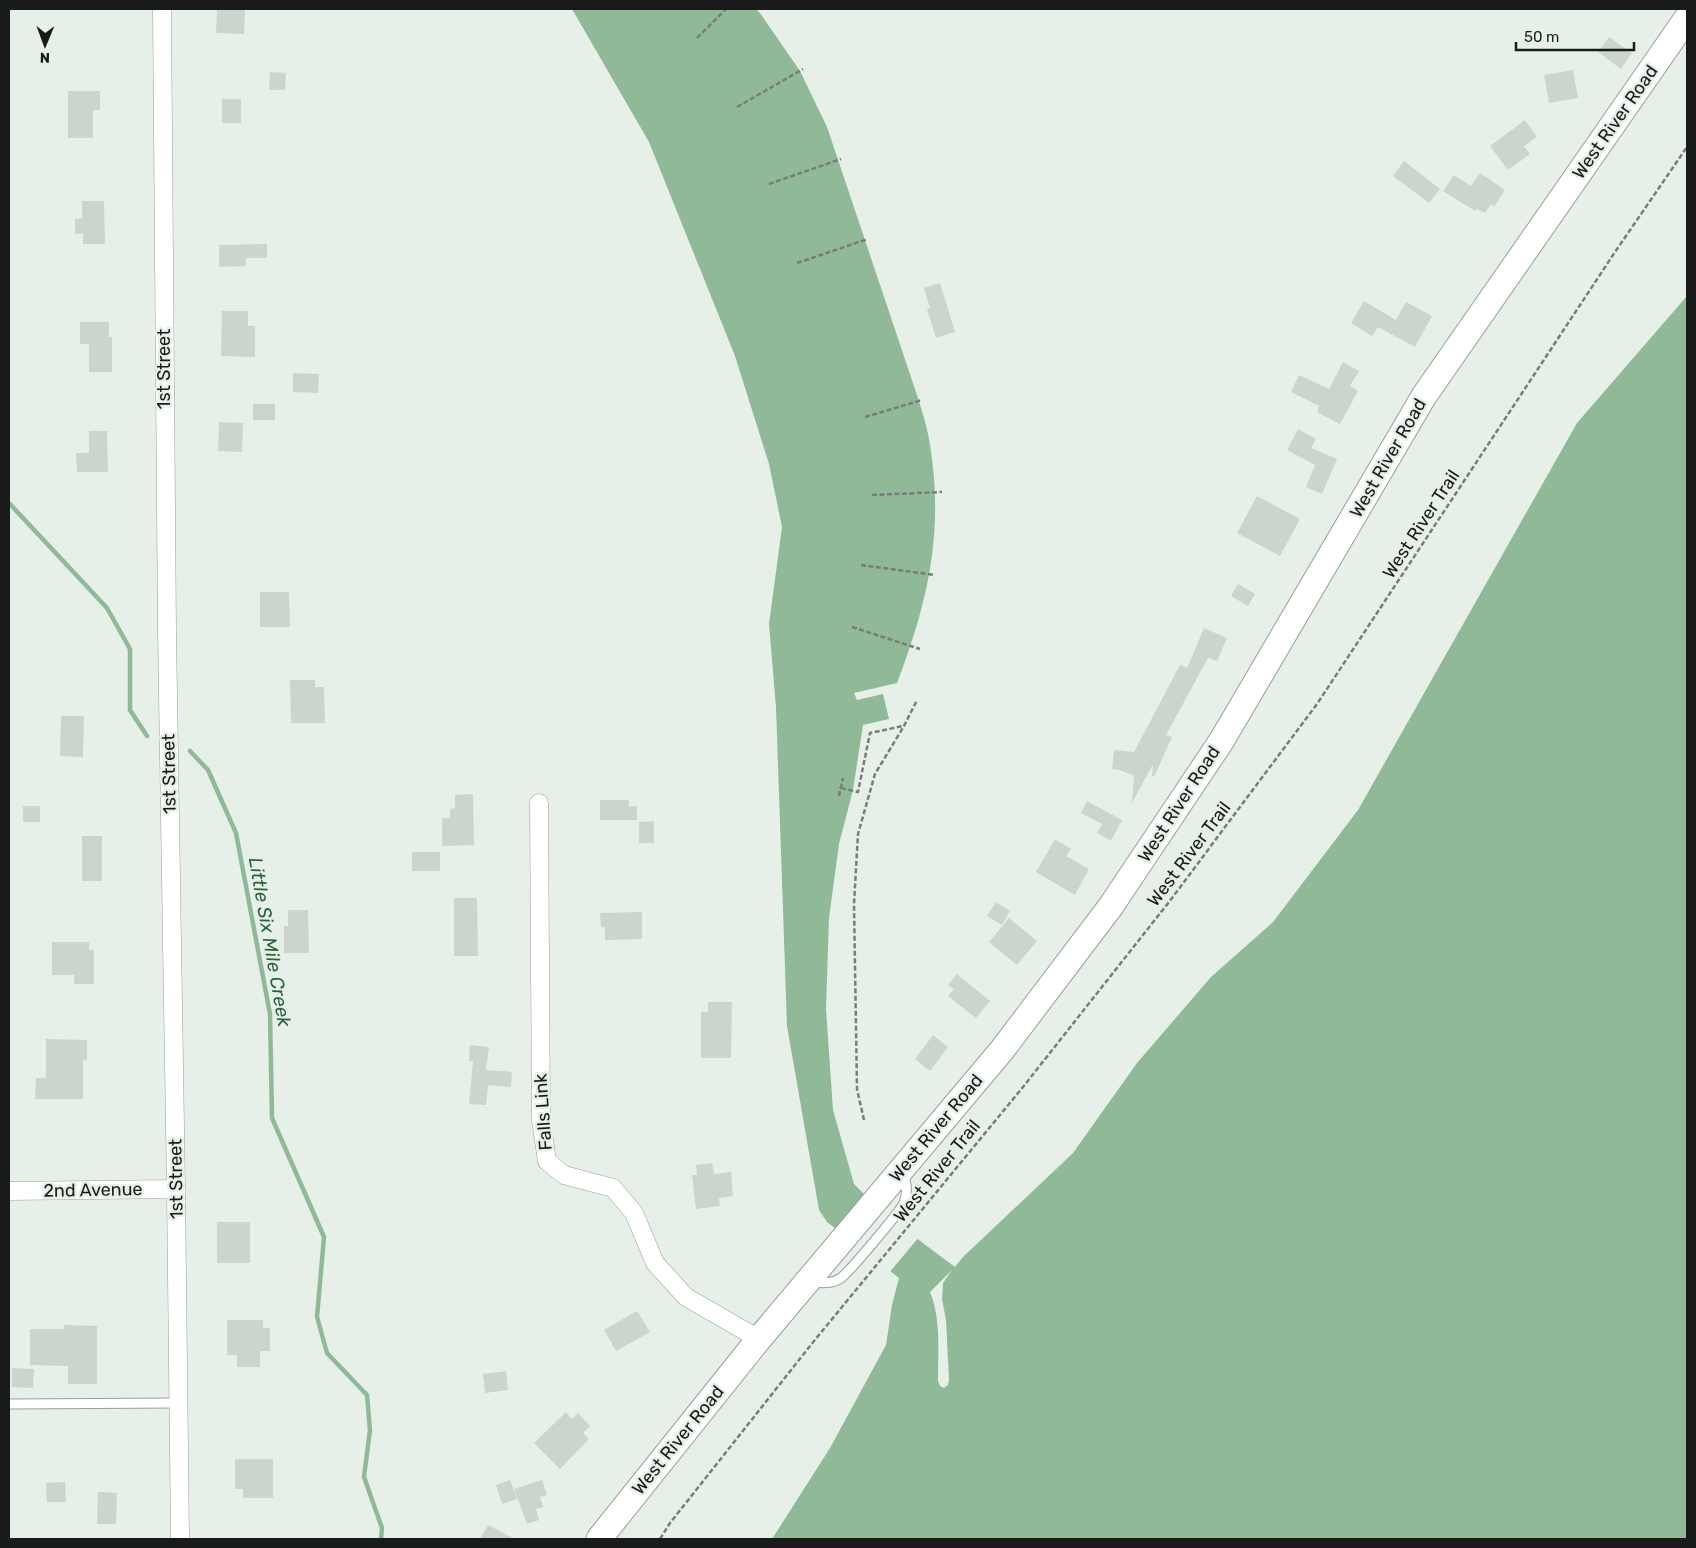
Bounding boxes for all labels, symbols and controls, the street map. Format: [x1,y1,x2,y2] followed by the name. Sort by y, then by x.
[20,20,70,70] north arrow
[1516,20,1634,52] scale bar
[1524,28,1559,46] text: 50 m
[40,49,50,66] text: N
[1568,61,1662,183] street label: West River Road
[153,329,175,409] street label: 1st Street
[1345,394,1431,522] street label: West River Road
[1378,465,1464,583] street label: West River Trail
[157,734,181,814] street label: 1st Street
[1133,742,1225,866] street label: West River Road
[1143,797,1235,911] street label: West River Trail
[244,855,296,1029] water label: Little Six Mile Creek
[884,1070,988,1186] street label: West River Road
[529,1072,557,1151] street label: Falls Link
[889,1115,985,1227] street label: West River Trail
[164,1139,188,1219] street label: 1st Street
[43,1178,143,1202] street label: 2nd Avenue
[627,1381,729,1499] street label: West River Road

